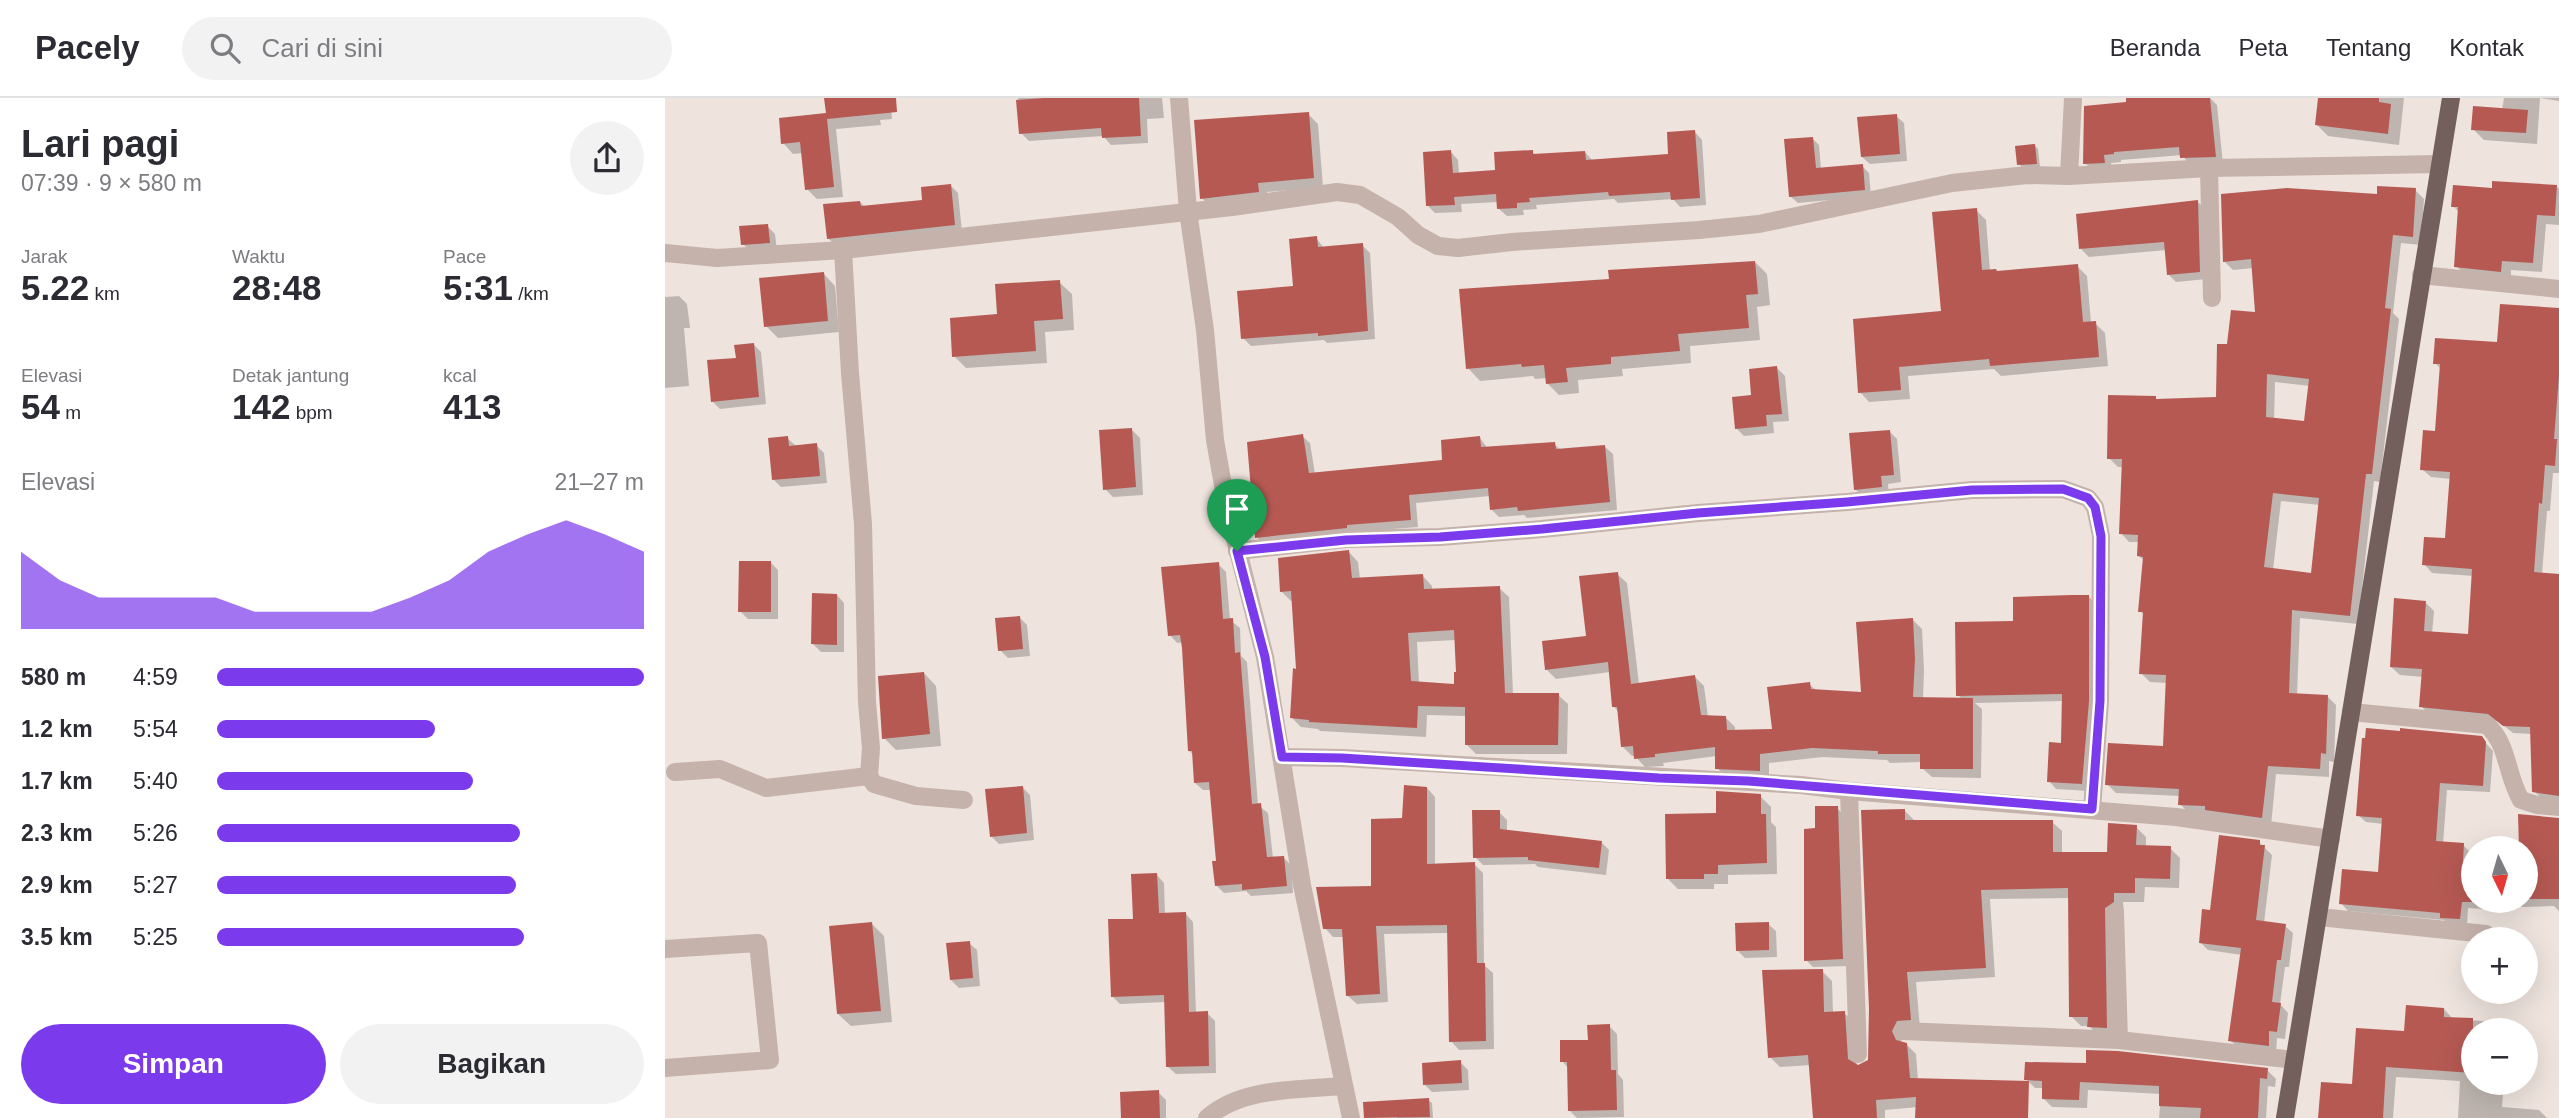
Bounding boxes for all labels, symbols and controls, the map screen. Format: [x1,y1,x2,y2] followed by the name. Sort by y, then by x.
[182,17,672,80] search box
[35,29,140,66] text: Pacely
[206,29,244,67] icon: search
[262,33,383,63] text: Cari di sini
[2110,34,2201,61] text: Beranda
[2239,34,2288,61] text: Peta
[2326,34,2411,61] text: Tentang
[2449,34,2524,61] text: Kontak
[570,121,644,195] button: share
[21,123,179,165] text: Lari pagi
[21,170,202,196] text: 07:39 · 9 × 580 m
[21,246,67,267] text: Jarak
[232,246,285,267] text: Waktu
[443,246,486,267] text: Pace
[21,268,89,307] text: 5.22
[232,268,322,307] text: 28:48
[443,268,513,307] text: 5:31
[89,283,120,304] text: km
[513,283,549,304] text: /km
[21,365,82,386] text: Elevasi
[232,365,349,386] text: Detak jantung
[443,365,477,386] text: kcal
[21,387,60,426] text: 54
[232,387,290,426] text: 142
[443,387,501,426] text: 413
[60,402,81,423] text: m
[290,402,333,423] text: bpm
[21,469,95,495] text: Elevasi
[554,469,644,495] text: 21–27 m
[1207,479,1267,551] pin
[1218,490,1256,528] icon: arrive
[21,664,86,690] text: 580 m
[133,664,178,690] text: 4:59
[21,716,93,742] text: 1.2 km
[133,716,178,742] text: 5:54
[21,768,93,794] text: 1.7 km
[133,768,178,794] text: 5:40
[21,820,93,846] text: 2.3 km
[133,820,178,846] text: 5:26
[2461,836,2537,914] north arrow
[2461,836,2538,1095] map controls
[21,872,93,898] text: 2.9 km
[133,872,178,898] text: 5:27
[21,924,93,950] text: 3.5 km
[133,924,178,950] text: 5:25
[2461,927,2538,1004] button: +
[2461,1018,2538,1095] button: −
[21,1024,326,1104] button: Simpan
[340,1024,644,1104] button: Bagikan

